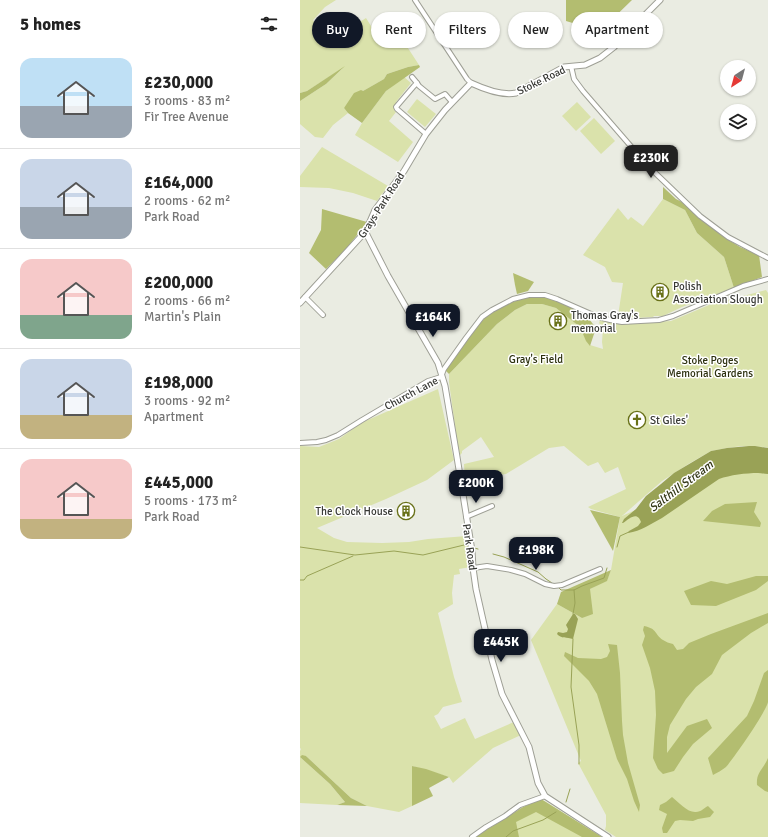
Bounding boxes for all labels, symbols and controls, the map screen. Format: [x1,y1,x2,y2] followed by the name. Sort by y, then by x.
[312,12,363,48] chip: Buy
[371,12,426,48] chip: Rent
[434,12,500,48] chip: Filters
[508,12,563,48] chip: New
[571,12,663,48] chip: Apartment
[258,13,280,35] icon: filters
[20,14,81,35] text: 5 homes
[720,60,756,96] north arrow
[720,60,756,140] map controls
[515,63,568,98] street label: Stoke Road
[144,72,213,93] text: £230,000
[52,74,100,122] icon: home
[144,93,230,109] text: 3 rooms · 83 m²
[720,104,756,140] button: layers
[144,109,229,125] text: Fir Tree Avenue
[623,145,679,179] pin: £230K
[633,150,669,166] text: £230K
[355,170,408,241] street label: Grays Park Road
[144,172,213,193] text: £164,000
[52,175,100,223] icon: home
[144,193,230,209] text: 2 rooms · 62 m²
[144,209,200,225] text: Park Road
[144,272,213,293] text: £200,000
[52,275,100,323] icon: home
[673,280,763,306] place label: Polish Association Slough
[650,282,670,302] building icon: Polish Association Slough
[144,293,230,309] text: 2 rooms · 66 m²
[405,304,461,338] pin: £164K
[144,309,221,325] text: Martin's Plain
[415,309,451,325] text: £164K
[571,309,639,335] place label: Thomas Gray's memorial
[548,311,568,331] building icon: Thomas Gray's memorial
[509,353,563,366] park label: Gray's Field
[667,354,753,380] park label: Stoke Poges Memorial Gardens
[144,372,213,393] text: £198,000
[382,374,440,413] street label: Church Lane
[52,375,100,423] icon: home
[144,393,230,409] text: 3 rooms · 92 m²
[144,409,204,425] text: Apartment
[627,410,647,430] church icon: St Giles'
[650,414,688,427] place label: St Giles'
[646,457,717,515] water label: Salthill Stream
[448,470,504,504] pin: £200K
[144,472,213,493] text: £445,000
[52,475,100,523] icon: home
[458,475,494,491] text: £200K
[144,493,237,509] text: 5 rooms · 173 m²
[396,501,416,521] building icon: The Clock House
[316,505,393,518] place label: The Clock House
[144,509,200,525] text: Park Road
[460,523,479,571] street label: Park Road
[508,537,564,571] pin: £198K
[518,542,554,558] text: £198K
[473,629,529,663] pin: £445K
[483,634,519,650] text: £445K

